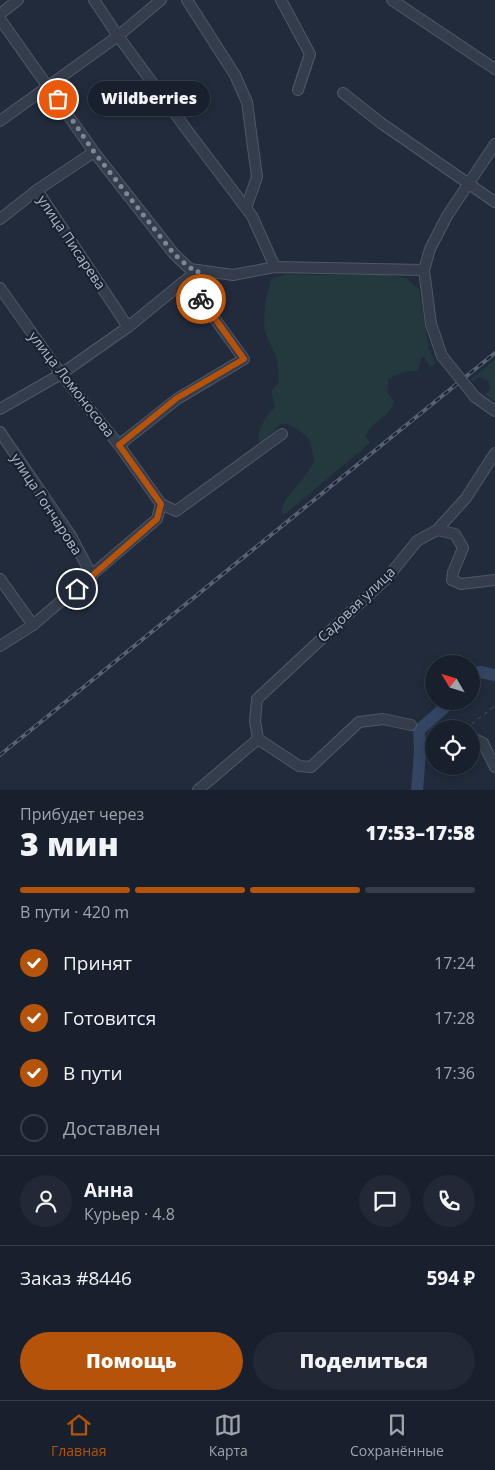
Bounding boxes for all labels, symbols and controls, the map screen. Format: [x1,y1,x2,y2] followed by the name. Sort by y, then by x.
[37,78,79,120] pin
[88,82,210,116] callout: Wildberries
[44,85,72,113] icon: bag
[101,87,197,109] text: Wildberries
[33,191,111,293] street label: улица Писарева
[176,274,226,324] courier
[187,285,215,313] icon: bike
[25,327,119,441] street label: улица Ломоносова
[7,449,87,559] street label: улица Гончарова
[313,562,399,646] street label: Садовая улица
[56,568,98,610] pin
[63,575,91,603] icon: home
[425,655,480,710] north arrow
[425,655,480,775] map controls
[425,720,480,775] button: locate
[20,803,144,825] text: Прибудет через
[365,820,475,846] text: 17:53–17:58
[20,822,119,865] text: 3 мин
[20,901,129,923] text: В пути · 420 m
[20,949,48,977] icon: check
[63,950,132,976] text: Принят
[434,952,475,974] text: 17:24
[20,1004,48,1032] icon: check
[63,1005,156,1031] text: Готовится
[434,1007,475,1029] text: 17:28
[20,1059,48,1087] icon: check
[63,1060,123,1086] text: В пути
[434,1062,475,1084] text: 17:36
[63,1115,161,1141] text: Доставлен
[20,1175,72,1227] button: person
[359,1175,411,1227] button: chat
[423,1175,475,1227] button: phone
[84,1177,134,1203] text: Анна
[84,1203,175,1225] text: Курьер · 4.8
[20,1265,132,1291] text: Заказ #8446
[426,1265,475,1291] text: 594 ₽
[20,1332,243,1390] button: Помощь
[253,1332,475,1390] button: Поделиться
[51,1411,107,1460] tab: Главная
[209,1411,248,1460] tab: Карта
[350,1411,444,1460] tab: Сохранённые

